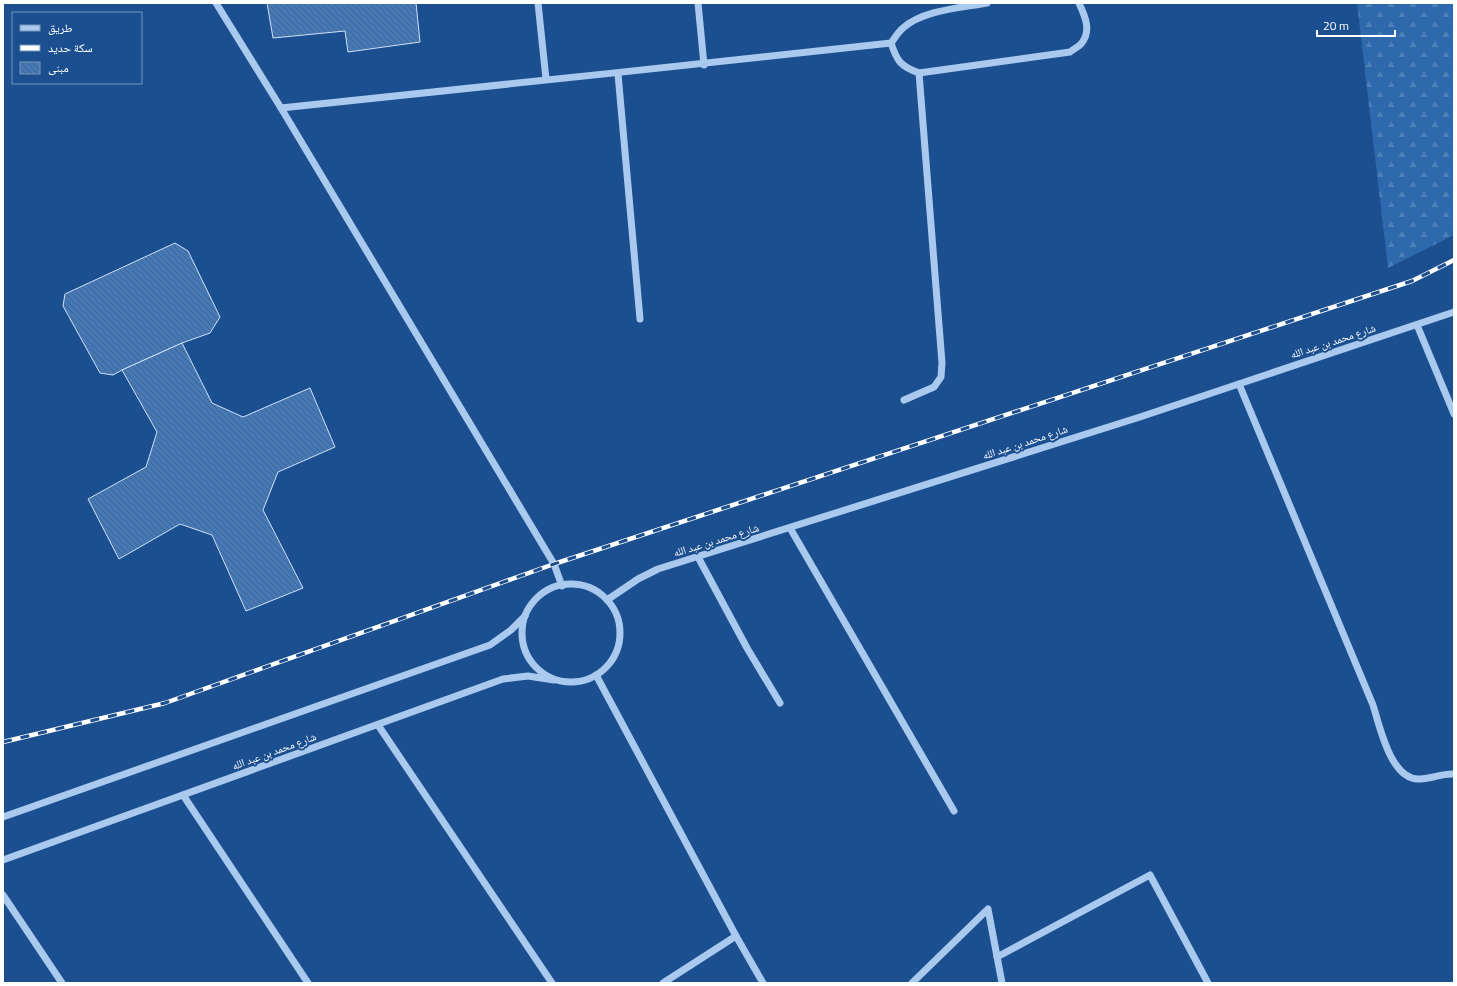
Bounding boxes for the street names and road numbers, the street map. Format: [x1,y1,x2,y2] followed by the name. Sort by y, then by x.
[1288,320,1378,362] street label: شارع محمد بن عبد الله
[980,421,1070,463] street label: شارع محمد بن عبد الله
[671,519,761,561] street label: شارع محمد بن عبد الله
[230,728,318,774] street label: شارع محمد بن عبد الله

